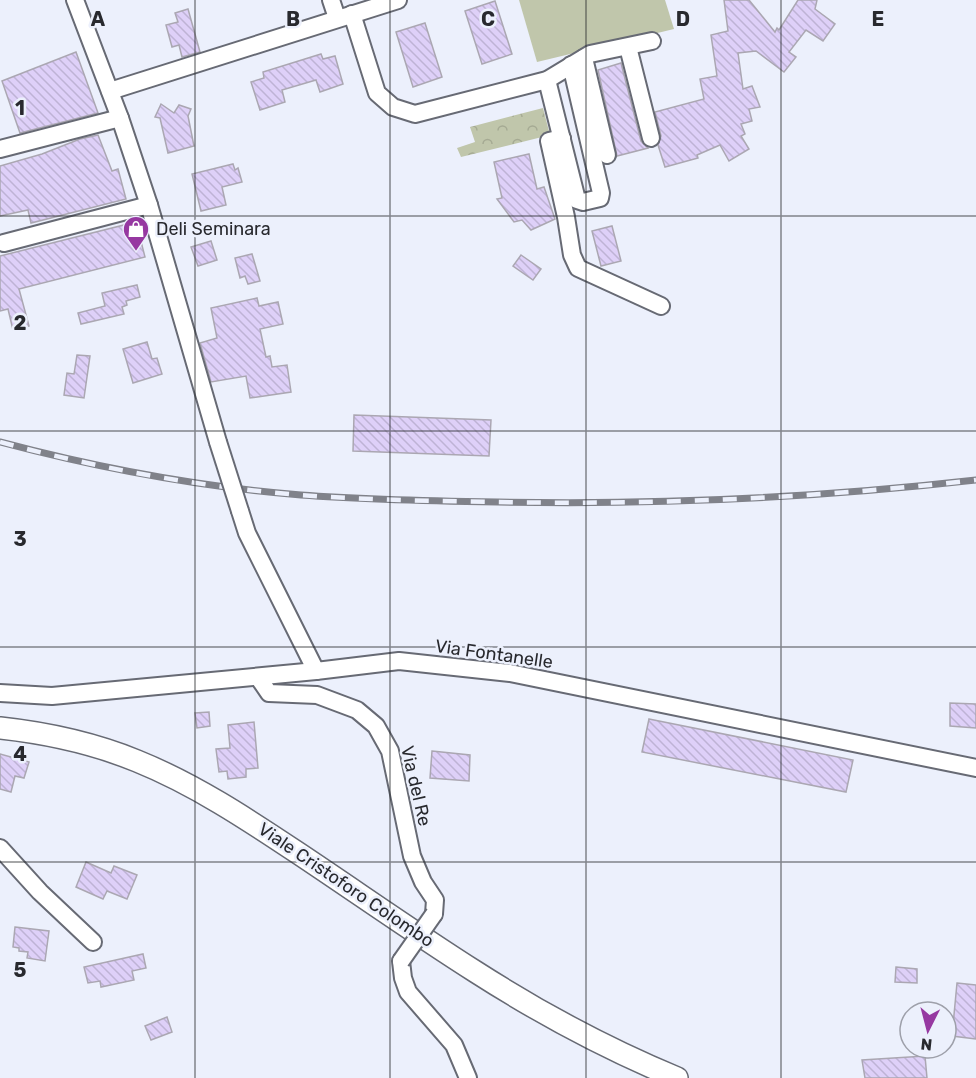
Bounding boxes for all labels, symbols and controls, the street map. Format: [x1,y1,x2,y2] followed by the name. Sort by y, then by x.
[91,7,106,31] text: A
[286,7,300,31] text: B
[481,7,495,31] text: C
[676,7,690,31] text: D
[872,7,884,31] text: E
[15,96,25,120] text: 1
[121,214,151,252] shop icon: Deli Seminara
[156,218,271,240] place label: Deli Seminara
[14,311,27,335] text: 2
[13,527,27,551] text: 3
[434,635,554,673] street label: Via Fontanelle
[13,742,27,766] text: 4
[396,744,436,828] street label: Via del Re
[254,818,438,952] street label: Viale Cristoforo Colombo
[14,958,27,982] text: 5
[898,1000,958,1060] north arrow
[920,1034,933,1054] text: N

